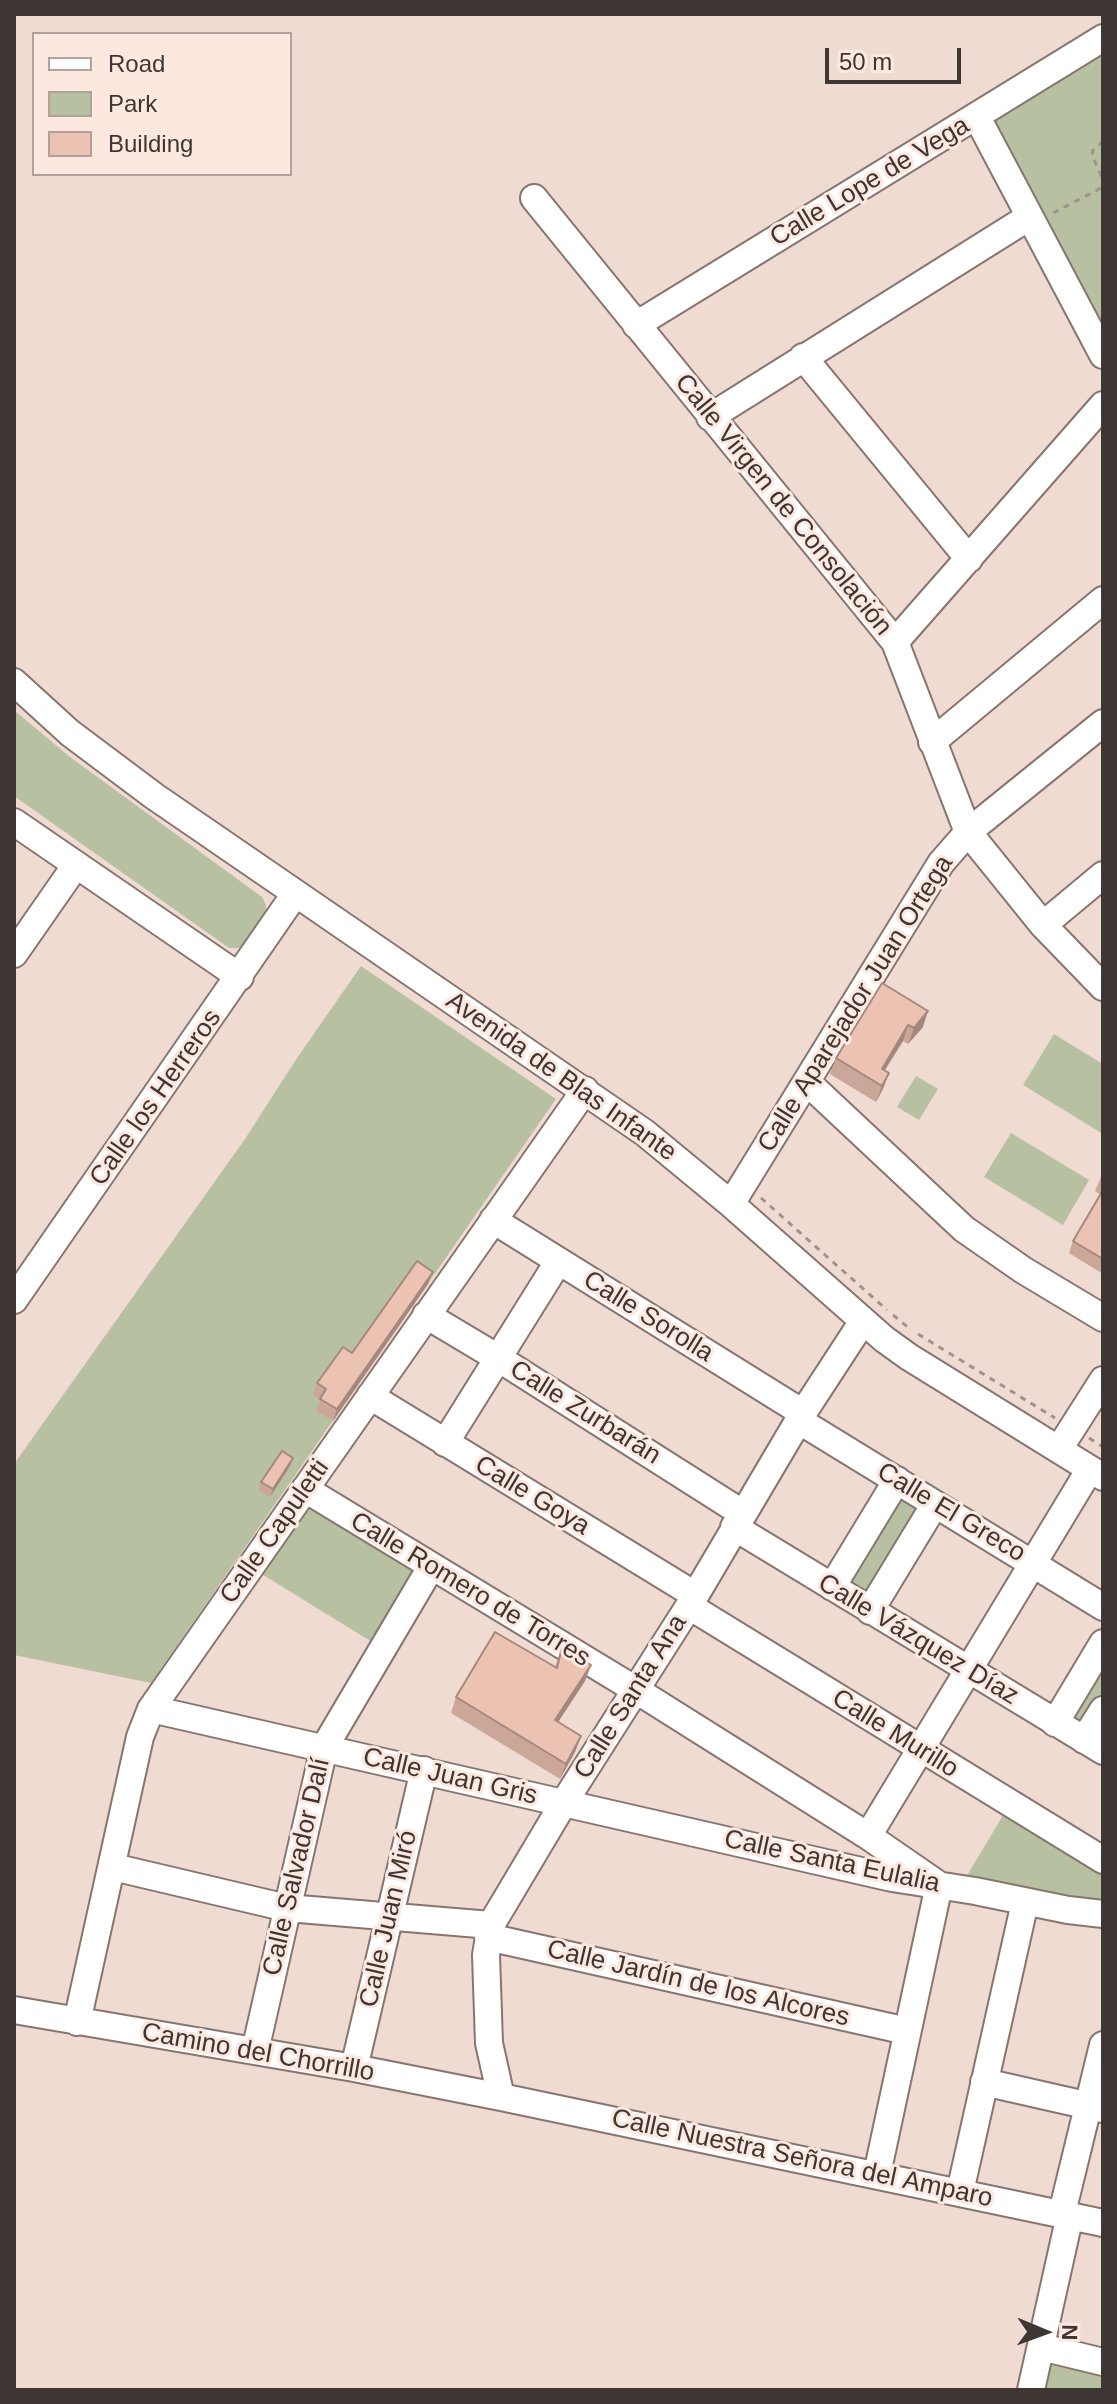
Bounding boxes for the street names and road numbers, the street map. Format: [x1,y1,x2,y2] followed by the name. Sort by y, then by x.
[765,110,975,254] street label: Calle Lope de Vega
[668,368,898,642] street label: Calle Virgen de Consolación
[752,850,960,1158] street label: Calle Aparejador Juan Ortega
[440,986,682,1168] street label: Avenida de Blas Infante
[84,1004,228,1192] street label: Calle los Herreros
[577,1265,719,1369] street label: Calle Sorolla
[504,1354,666,1472] street label: Calle Zurbarán
[469,1450,595,1542] street label: Calle Goya
[214,1454,336,1610] street label: Calle Capuletti
[871,1456,1031,1570] street label: Calle El Greco
[344,1506,596,1674] street label: Calle Romero de Torres
[812,1568,1024,1712] street label: Calle Vázquez Díaz
[568,1609,694,1785] street label: Calle Santa Ana
[826,1683,964,1785] street label: Calle Murillo
[360,1742,540,1812] street label: Calle Juan Gris
[257,1755,337,1979] street label: Calle Salvador Dalí
[721,1824,943,1900] street label: Calle Santa Eulalia
[353,1827,425,2011] street label: Calle Juan Miró
[544,1934,852,2034] street label: Calle Jardín de los Alcores
[139,2017,377,2089] street label: Camino del Chorrillo
[609,2103,995,2215] street label: Calle Nuestra Señora del Amparo

